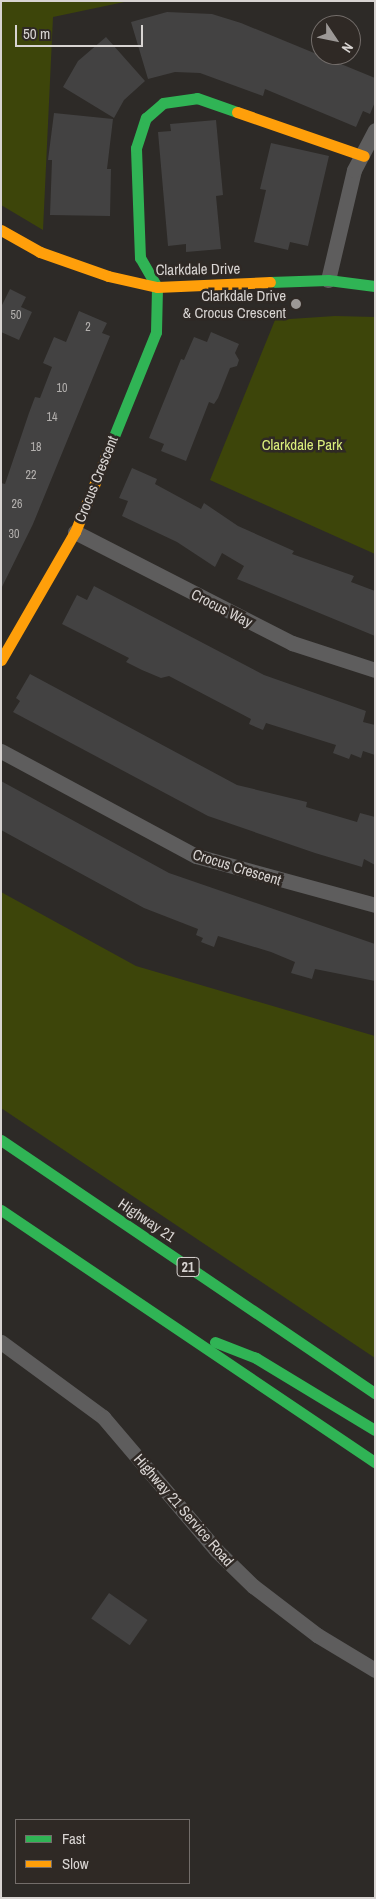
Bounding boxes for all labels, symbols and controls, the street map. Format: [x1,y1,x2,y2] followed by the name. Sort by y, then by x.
[18,15,145,47] scale bar
[311,15,361,65] north arrow
[23,23,50,44] text: 50 m
[338,39,357,56] text: N
[155,259,241,279] street label: Clarkdale Drive
[183,286,286,321] place label: Clarkdale Drive & Crocus Crescent
[290,298,302,310] marker: Clarkdale Drive & Crocus Crescent
[11,309,21,323] house number: 50
[85,321,91,335] house number: 2
[57,382,67,396] house number: 10
[47,411,57,425] house number: 14
[71,433,121,525] street label: Crocus Crescent
[262,436,342,454] park label: Clarkdale Park
[31,441,41,455] house number: 18
[26,469,36,483] house number: 22
[12,498,22,512] house number: 26
[9,528,19,542] house number: 30
[188,585,256,631] street label: Crocus Way
[191,845,283,889] street label: Crocus Crescent
[115,1194,179,1246] street label: Highway 21
[176,1256,200,1278] road number: 21
[130,1450,238,1570] street label: Highway 21 Service Road
[15,1819,190,1884] legend
[62,1828,85,1849] text: Fast
[62,1853,89,1874] text: Slow

